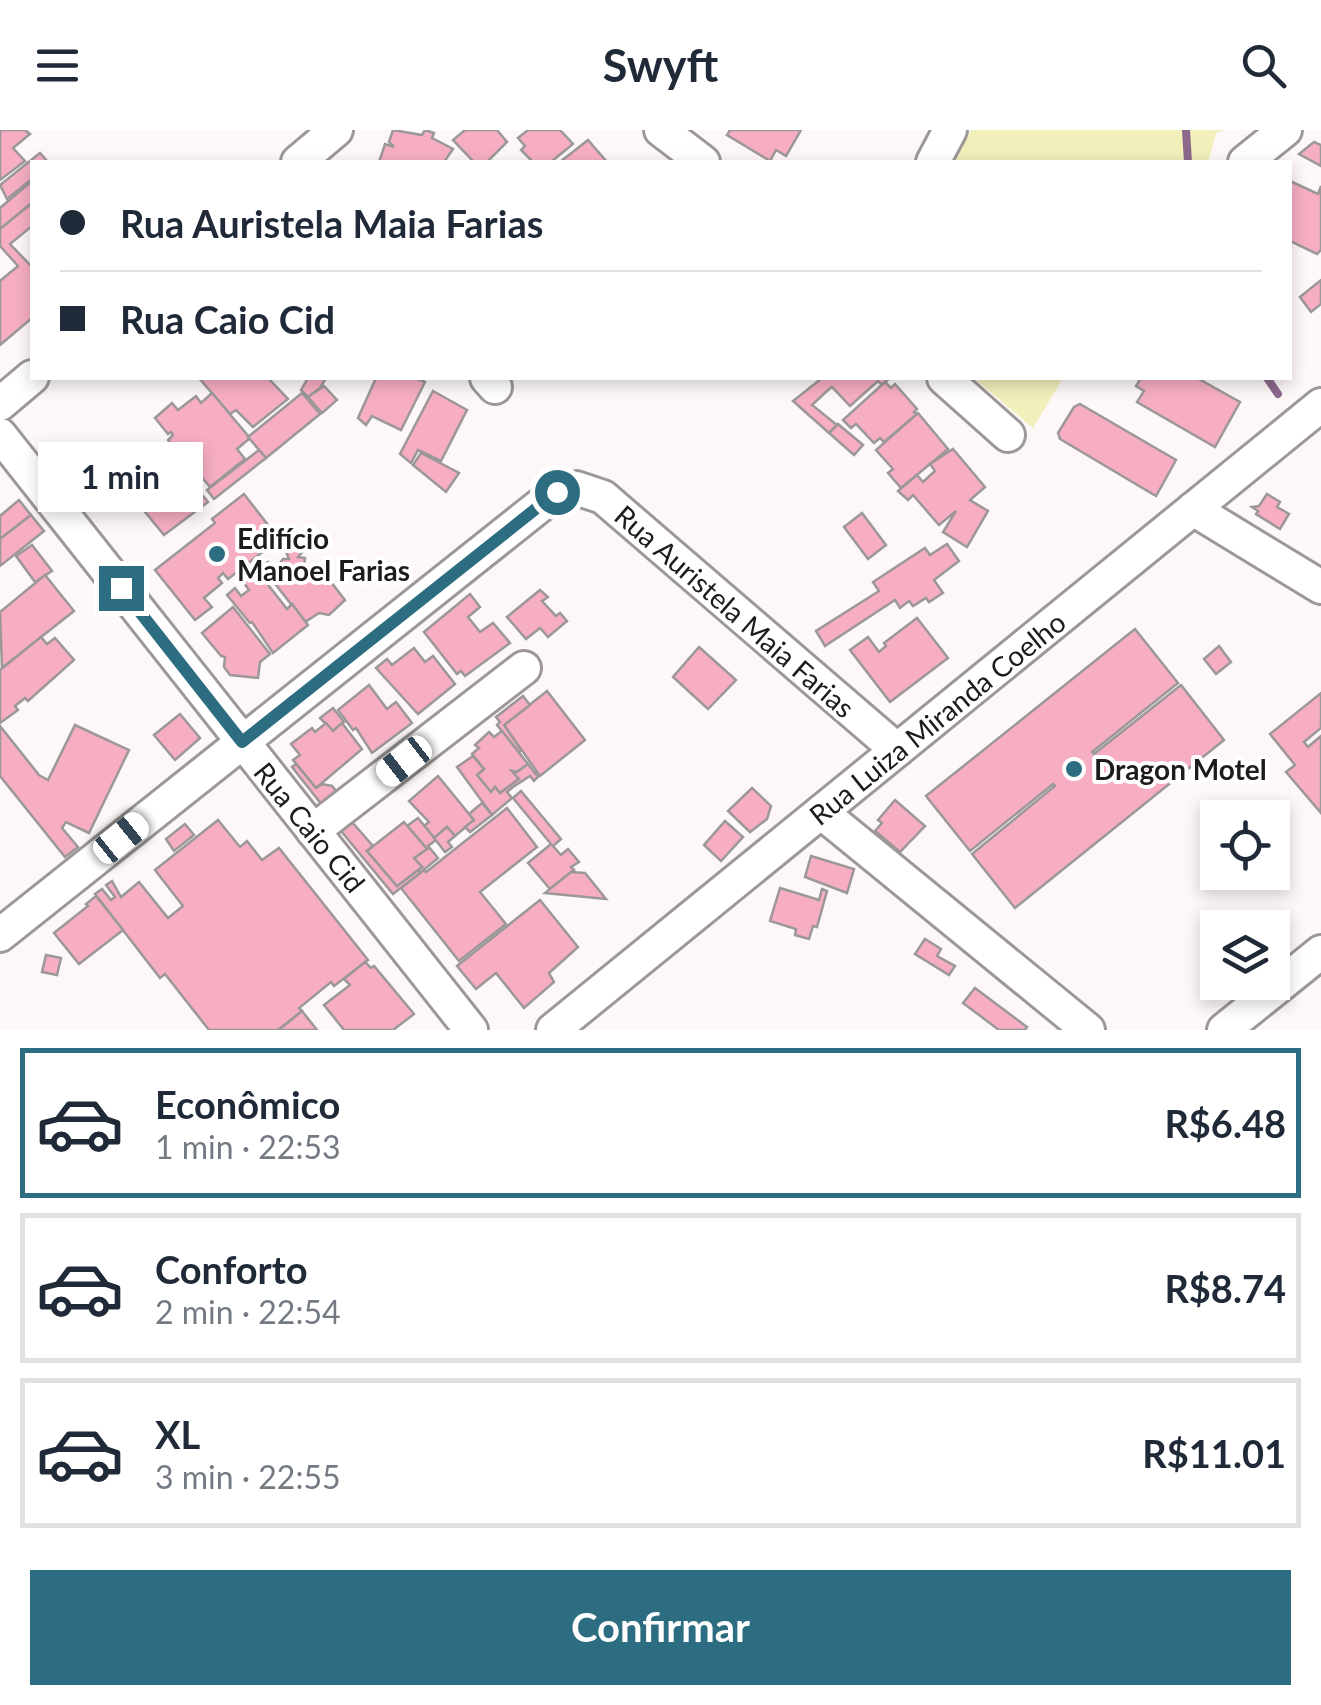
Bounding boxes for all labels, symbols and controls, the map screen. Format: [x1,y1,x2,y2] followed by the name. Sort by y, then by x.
[30,38,85,93] icon: menu
[603,38,718,92] text: Swyft
[1236,38,1291,93] icon: search
[120,200,543,246] text: Rua Auristela Maia Farias
[120,296,335,342] text: Rua Caio Cid
[38,443,204,513] callout: 1 min
[81,457,160,496] text: 1 min
[535,470,580,515] route start
[608,498,862,724] street label: Rua Auristela Maia Farias
[237,521,410,587] place label: Edifício Manoel Farias
[206,543,228,565] marker: Edifício Manoel Farias
[99,566,144,611] route end
[802,604,1072,832] street label: Rua Luiza Miranda Coelho
[371,731,437,791] car
[1094,752,1267,786] place label: Dragon Motel
[247,755,373,899] street label: Rua Caio Cid
[1063,758,1085,780] marker: Dragon Motel
[1200,800,1290,1000] map controls
[1200,800,1290,890] button: locate
[88,807,154,869] car
[1200,910,1290,1000] button: layers
[35,1078,125,1168] icon: car
[155,1081,340,1127] text: Econômico
[1164,1100,1286,1146] text: R$6.48
[155,1127,341,1166] text: 1 min · 22:53
[35,1243,125,1333] icon: car
[155,1246,308,1292] text: Conforto
[1164,1265,1286,1311] text: R$8.74
[155,1292,341,1331] text: 2 min · 22:54
[35,1408,125,1498] icon: car
[155,1411,200,1457] text: XL
[1142,1430,1286,1476] text: R$11.01
[155,1457,341,1496] text: 3 min · 22:55
[30,1570,1291,1685] button: Confirmar

